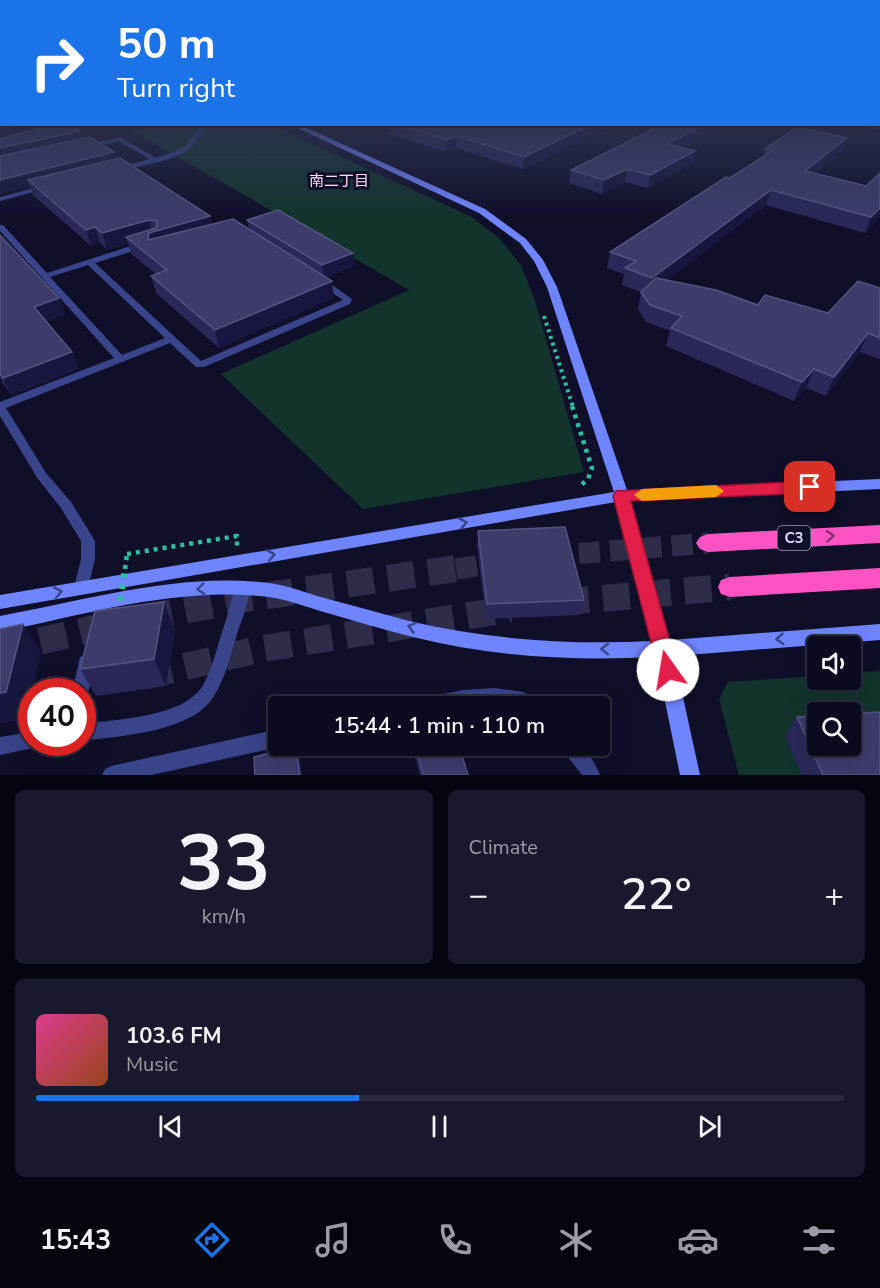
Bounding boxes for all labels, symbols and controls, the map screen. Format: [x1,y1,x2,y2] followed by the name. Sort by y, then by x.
[117,16,216,73] text: 50 m
[18,24,96,102] icon: right
[117,70,235,107] text: Turn right
[309,171,369,191] district label: 南二丁目
[784,461,835,512] pin
[793,470,826,503] icon: arrive
[458,517,467,529] one-way arrow
[778,526,810,550] road number: C3
[825,530,834,543] one-way arrow
[266,550,275,562] one-way arrow
[196,583,205,595] one-way arrow
[53,586,62,598] one-way arrow
[407,621,417,634] one-way arrow
[775,632,784,645] one-way arrow
[807,636,861,756] map controls
[807,636,861,690] button: sound
[636,638,700,702] position arrow
[600,643,609,655] one-way arrow
[18,678,96,756] speed limit sign: 40
[807,702,861,756] button: search
[333,711,545,741] text: 15:44 · 1 min · 110 m
[177,810,271,917] text: 33
[469,834,538,861] text: Climate
[621,864,692,925] text: 22°
[469,873,488,918] text: −
[824,873,844,918] text: +
[202,903,246,930] text: km/h
[126,1021,222,1051] text: 103.6 FM
[126,1051,178,1078] text: Music
[154,1110,187,1143] icon: previous
[423,1110,456,1143] icon: pause
[693,1110,726,1143] icon: next
[191,1219,233,1261] icon: directions
[312,1219,354,1261] icon: music
[434,1219,476,1261] icon: phone
[555,1219,597,1261] icon: climate
[677,1219,719,1261] icon: car
[798,1219,840,1261] icon: filters
[40,1222,111,1259] text: 15:43

